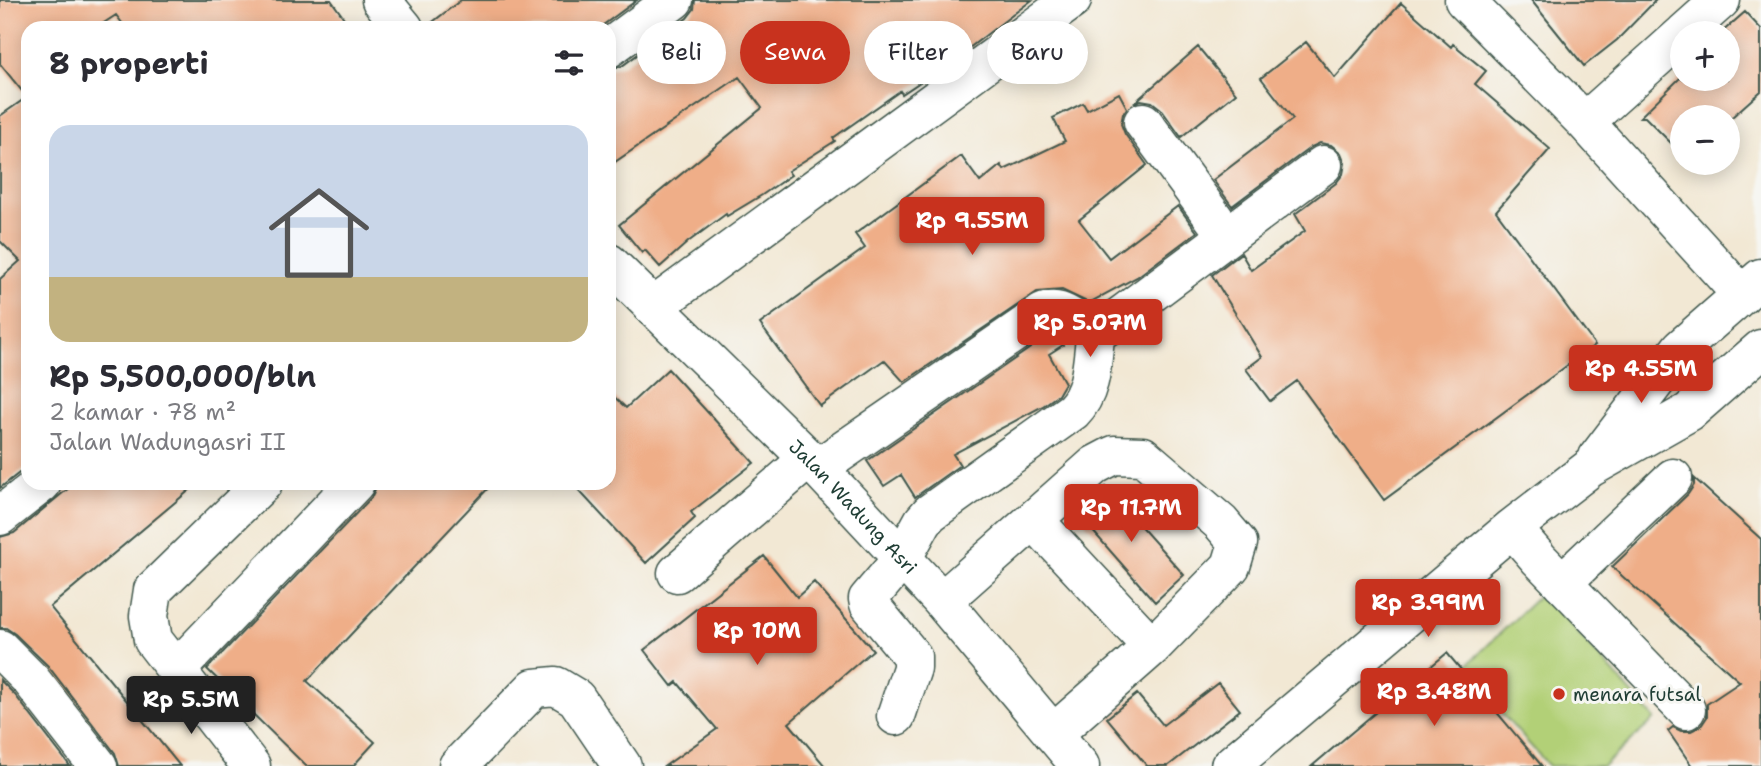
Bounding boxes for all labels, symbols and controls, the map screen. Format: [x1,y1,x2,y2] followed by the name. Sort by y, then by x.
[637,21,726,84] chip: Beli
[740,21,850,84] chip: Sewa
[864,21,973,84] chip: Filter
[987,21,1088,84] chip: Baru
[1670,21,1740,175] map controls
[1670,21,1740,91] button: +
[49,43,209,84] text: 8 properti
[550,44,588,82] icon: filters
[1670,105,1740,175] button: −
[256,170,382,296] icon: home
[900,198,1044,257] pin: Rp 9.55M
[915,205,1029,235] text: Rp 9.55M
[1018,300,1162,359] pin: Rp 5.07M
[1033,307,1147,337] text: Rp 5.07M
[1569,346,1713,405] pin: Rp 4.55M
[1585,353,1697,383] text: Rp 4.55M
[49,356,316,397] text: Rp 5,500,000/bln
[49,397,236,427] text: 2 kamar · 78 m²
[49,427,286,457] text: Jalan Wadungasri II
[783,434,923,580] street label: Jalan Wadung Asri
[1059,484,1203,544] pin: Rp 11.7M
[1080,492,1182,522] text: Rp 11.7M
[1356,580,1500,639] pin: Rp 3.99M
[1371,587,1485,617] text: Rp 3.99M
[700,608,814,667] pin: Rp 10M
[713,615,801,645] text: Rp 10M
[1362,668,1506,728] pin: Rp 3.48M
[126,676,256,736] pin: Rp 5.5M
[1377,676,1491,706] text: Rp 3.48M
[1573,682,1702,707] place label: menara futsal
[143,684,239,714] text: Rp 5.5M
[1551,686,1567,702] marker: menara futsal

